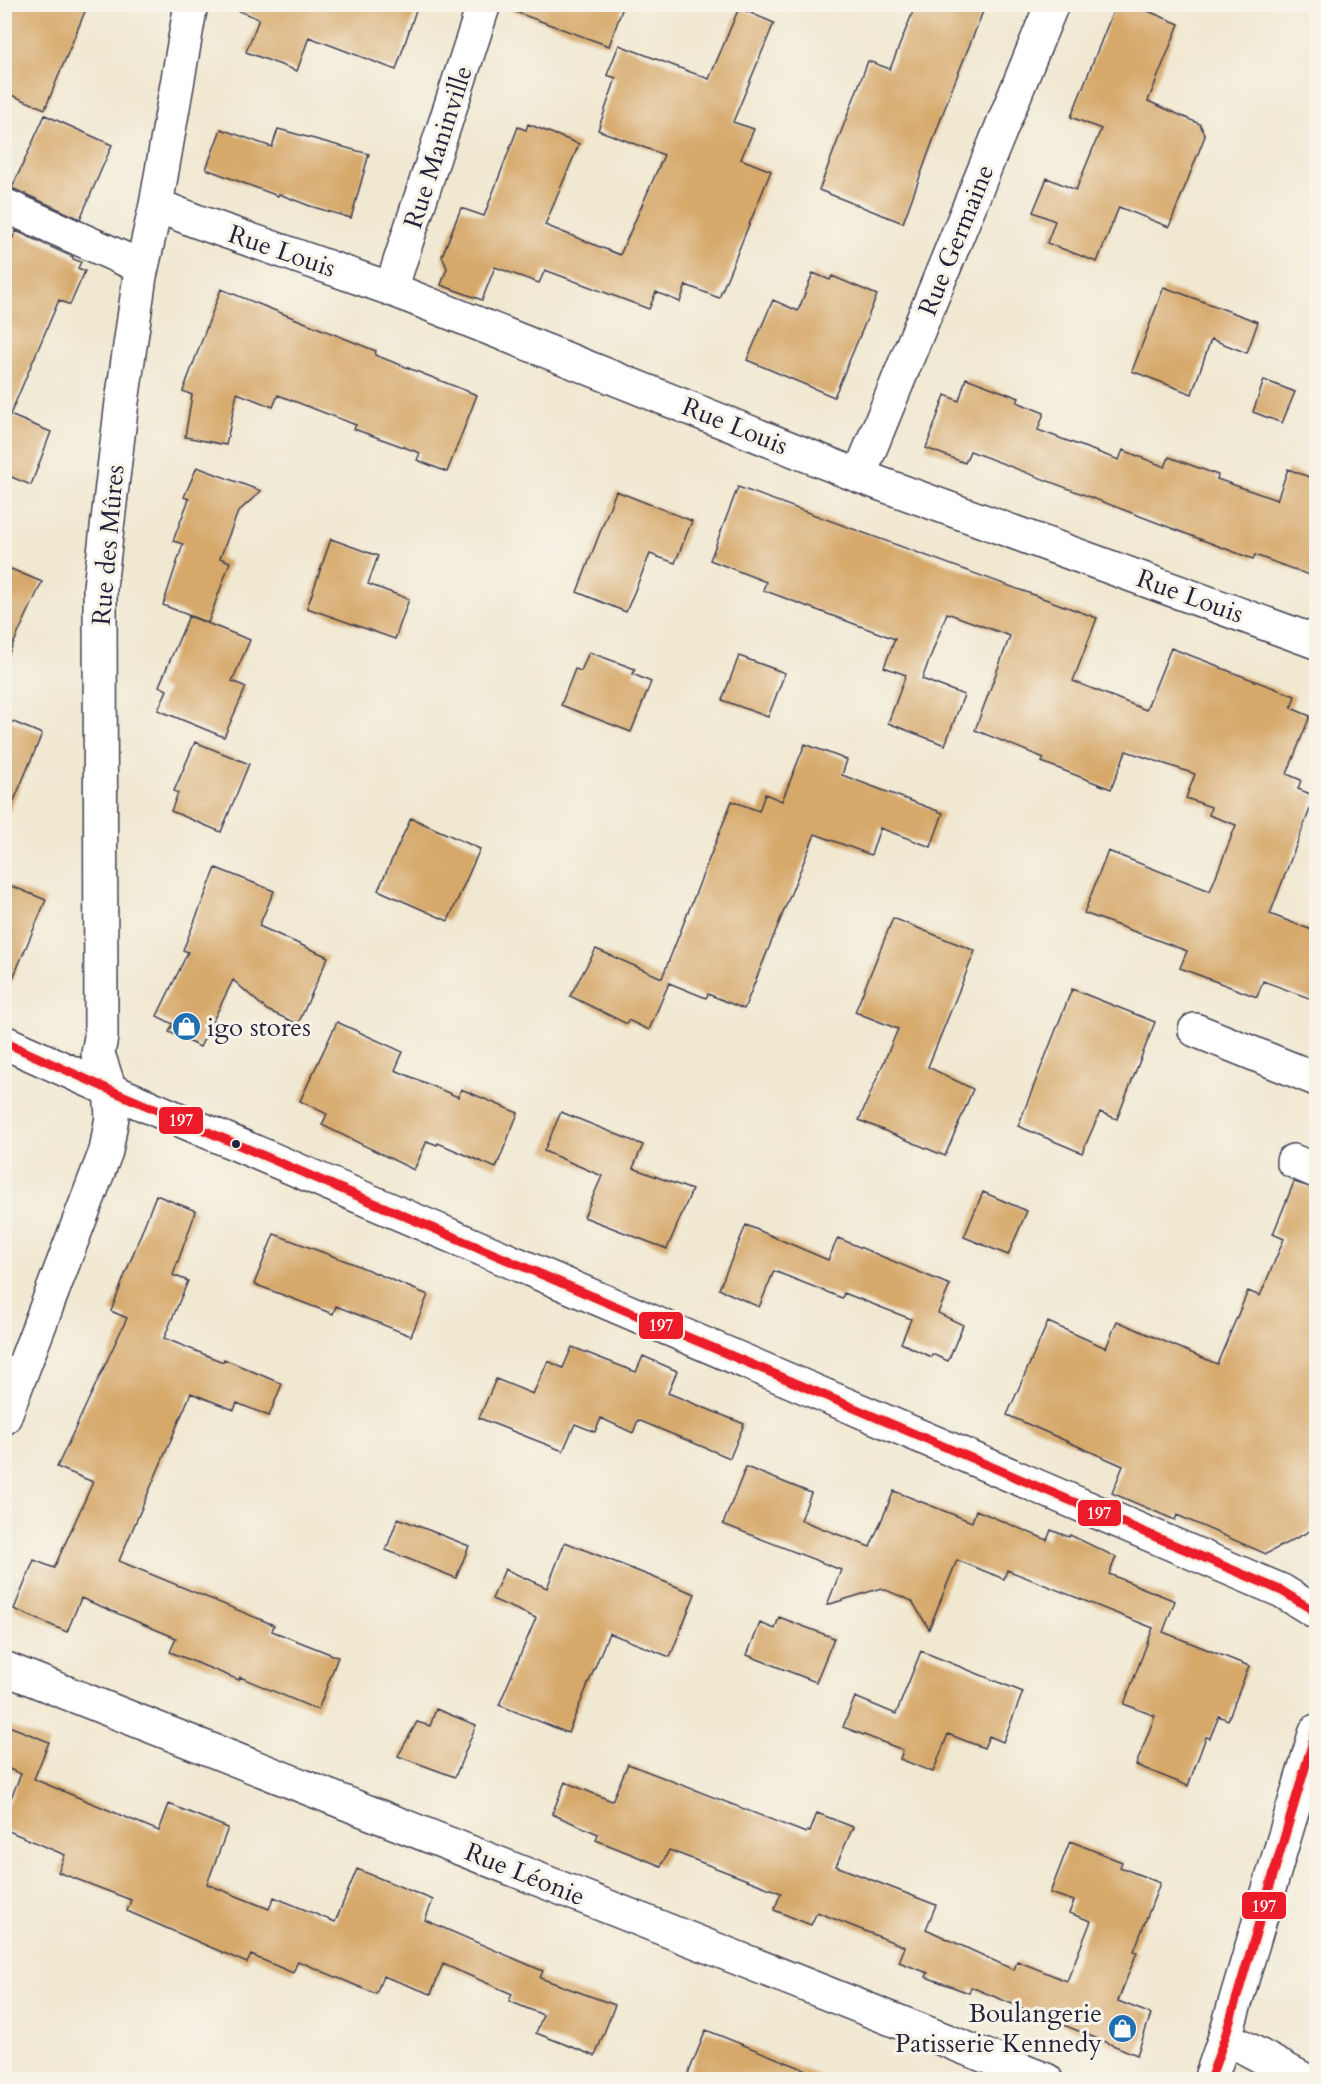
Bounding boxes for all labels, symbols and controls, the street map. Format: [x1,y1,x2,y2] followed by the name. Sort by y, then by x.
[395,61,481,233] street label: Rue Maninville
[910,159,1002,321] street label: Rue Germaine
[224,216,340,286] street label: Rue Louis
[677,389,793,463] street label: Rue Louis
[84,463,132,627] street label: Rue des Mûres
[1132,561,1248,631] street label: Rue Louis
[207,1010,311,1045] place label: igo stores
[170,1011,202,1043] shop icon: igo stores
[158,1106,204,1135] line badge: 197
[169,1110,193,1132] text: 197
[230,1138,242,1150] unlabelled marker
[638,1311,684,1340] line badge: 197
[649,1315,673,1337] text: 197
[1077,1499,1122,1527] line badge: 197
[1087,1503,1111,1525] text: 197
[460,1834,590,1914] street label: Rue Léonie
[1241,1891,1287,1920] line badge: 197
[1252,1896,1276,1918] text: 197
[895,1996,1102,2061] place label: Boulangerie Patisserie Kennedy
[1107,2012,1139,2044] shop icon: Boulangerie Patisserie Kennedy

